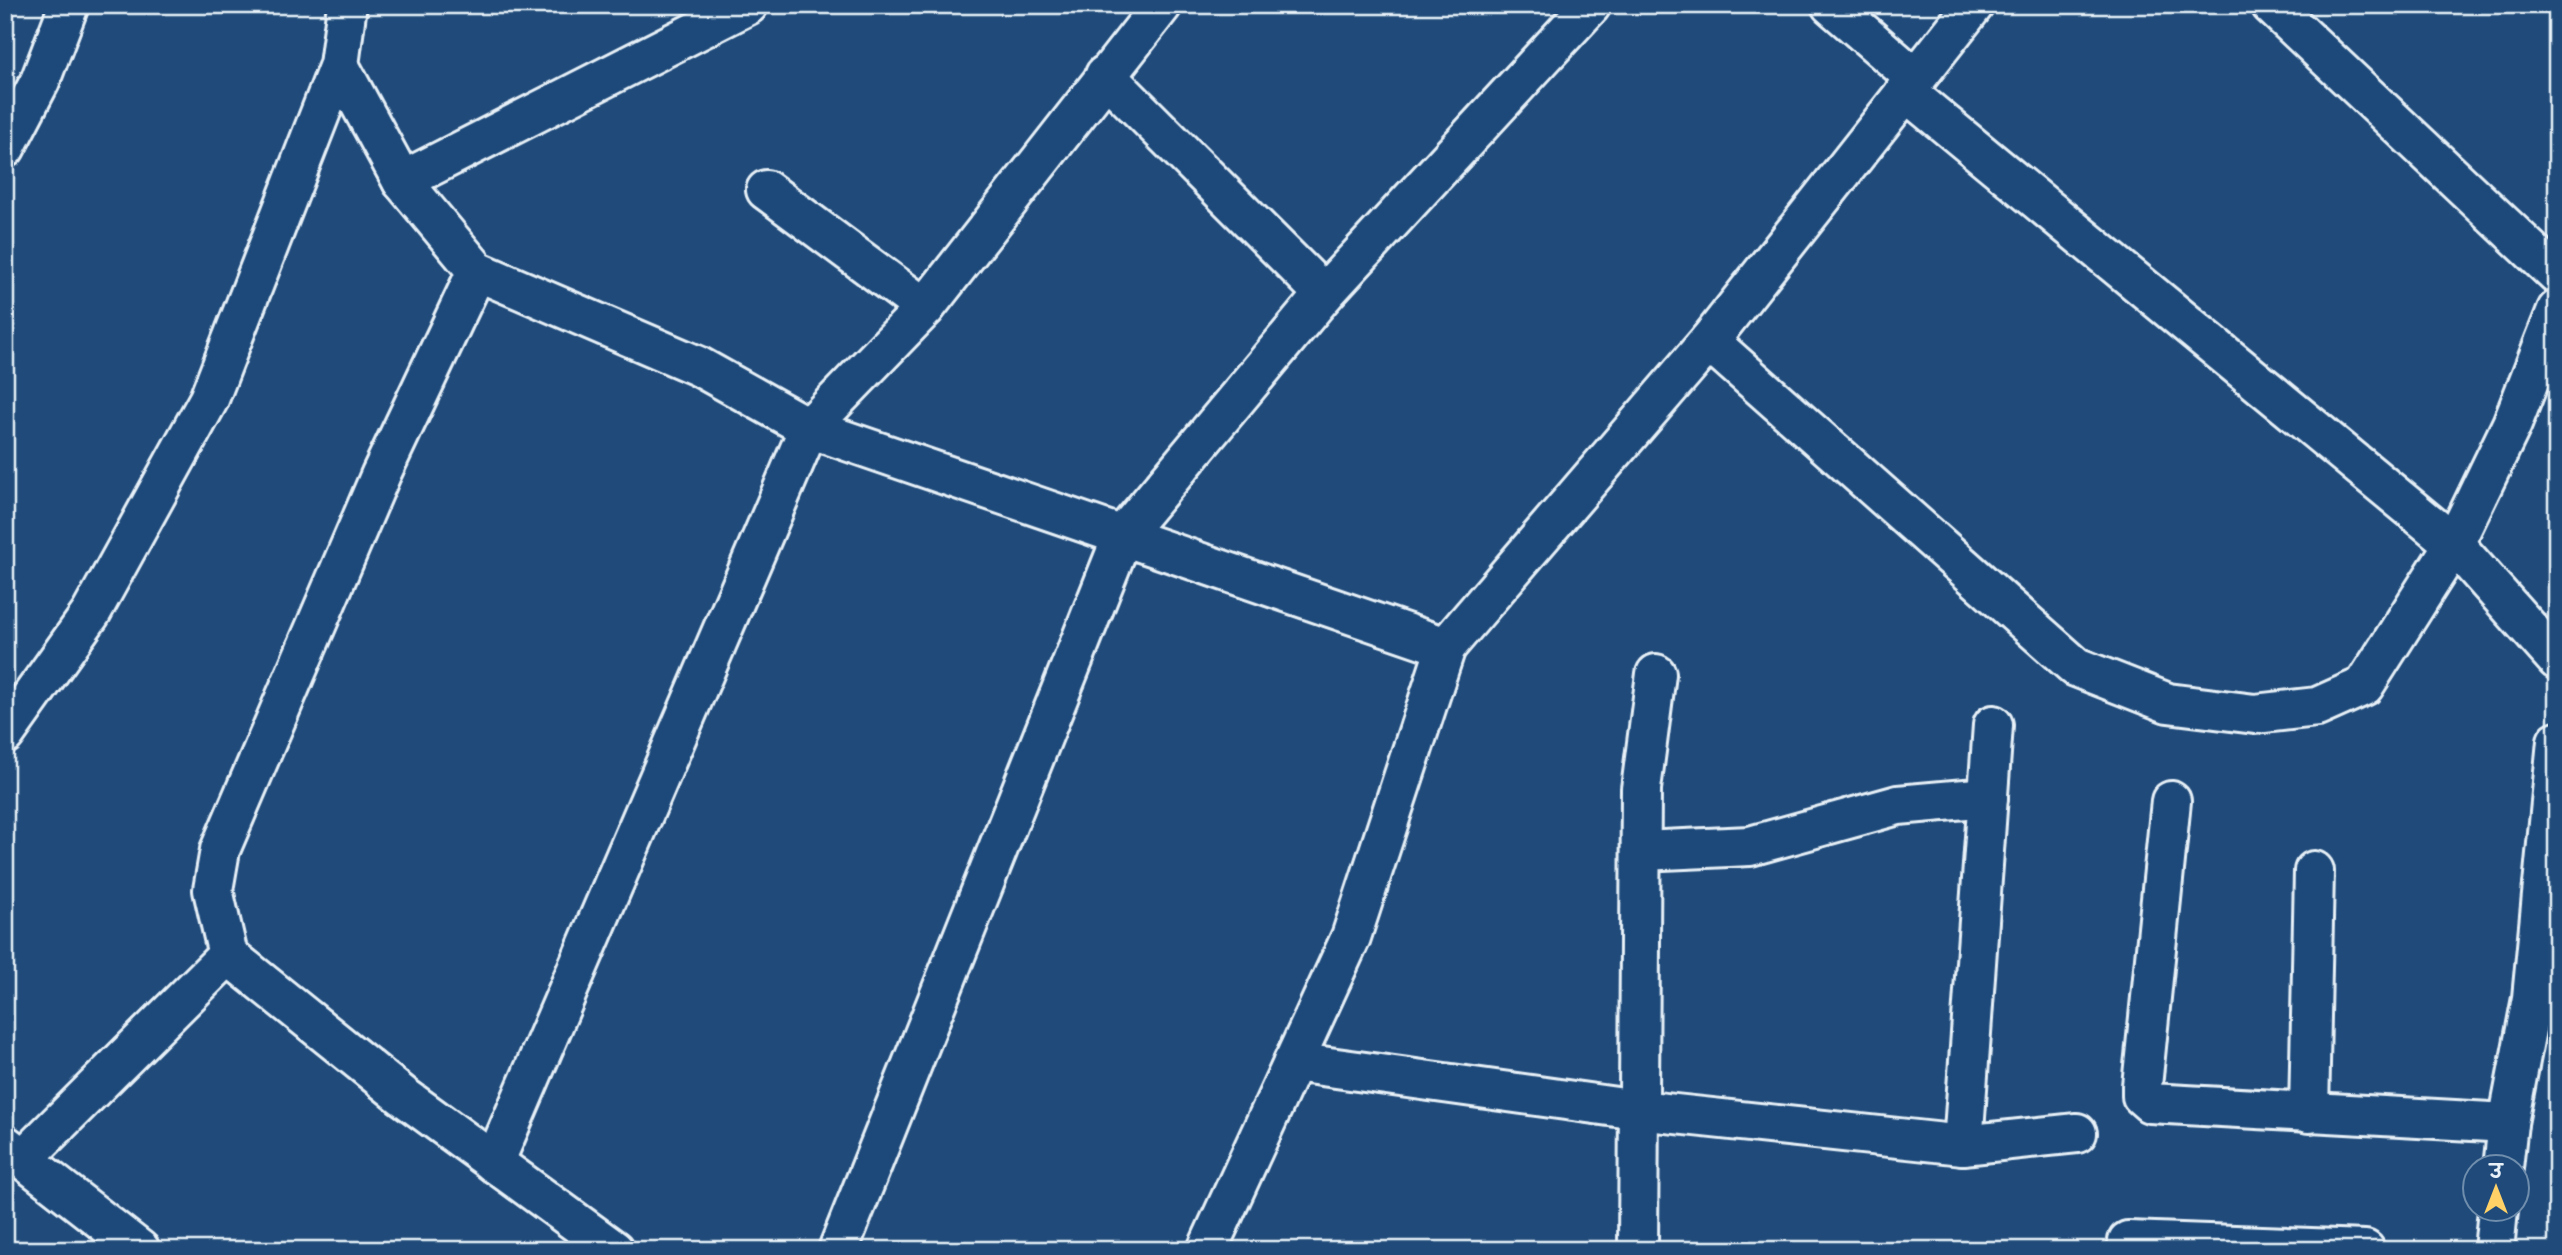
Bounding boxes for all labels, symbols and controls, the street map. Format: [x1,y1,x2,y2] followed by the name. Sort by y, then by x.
[2460,1154,2530,1224] north arrow
[2488,1160,2505,1187] text: उ

